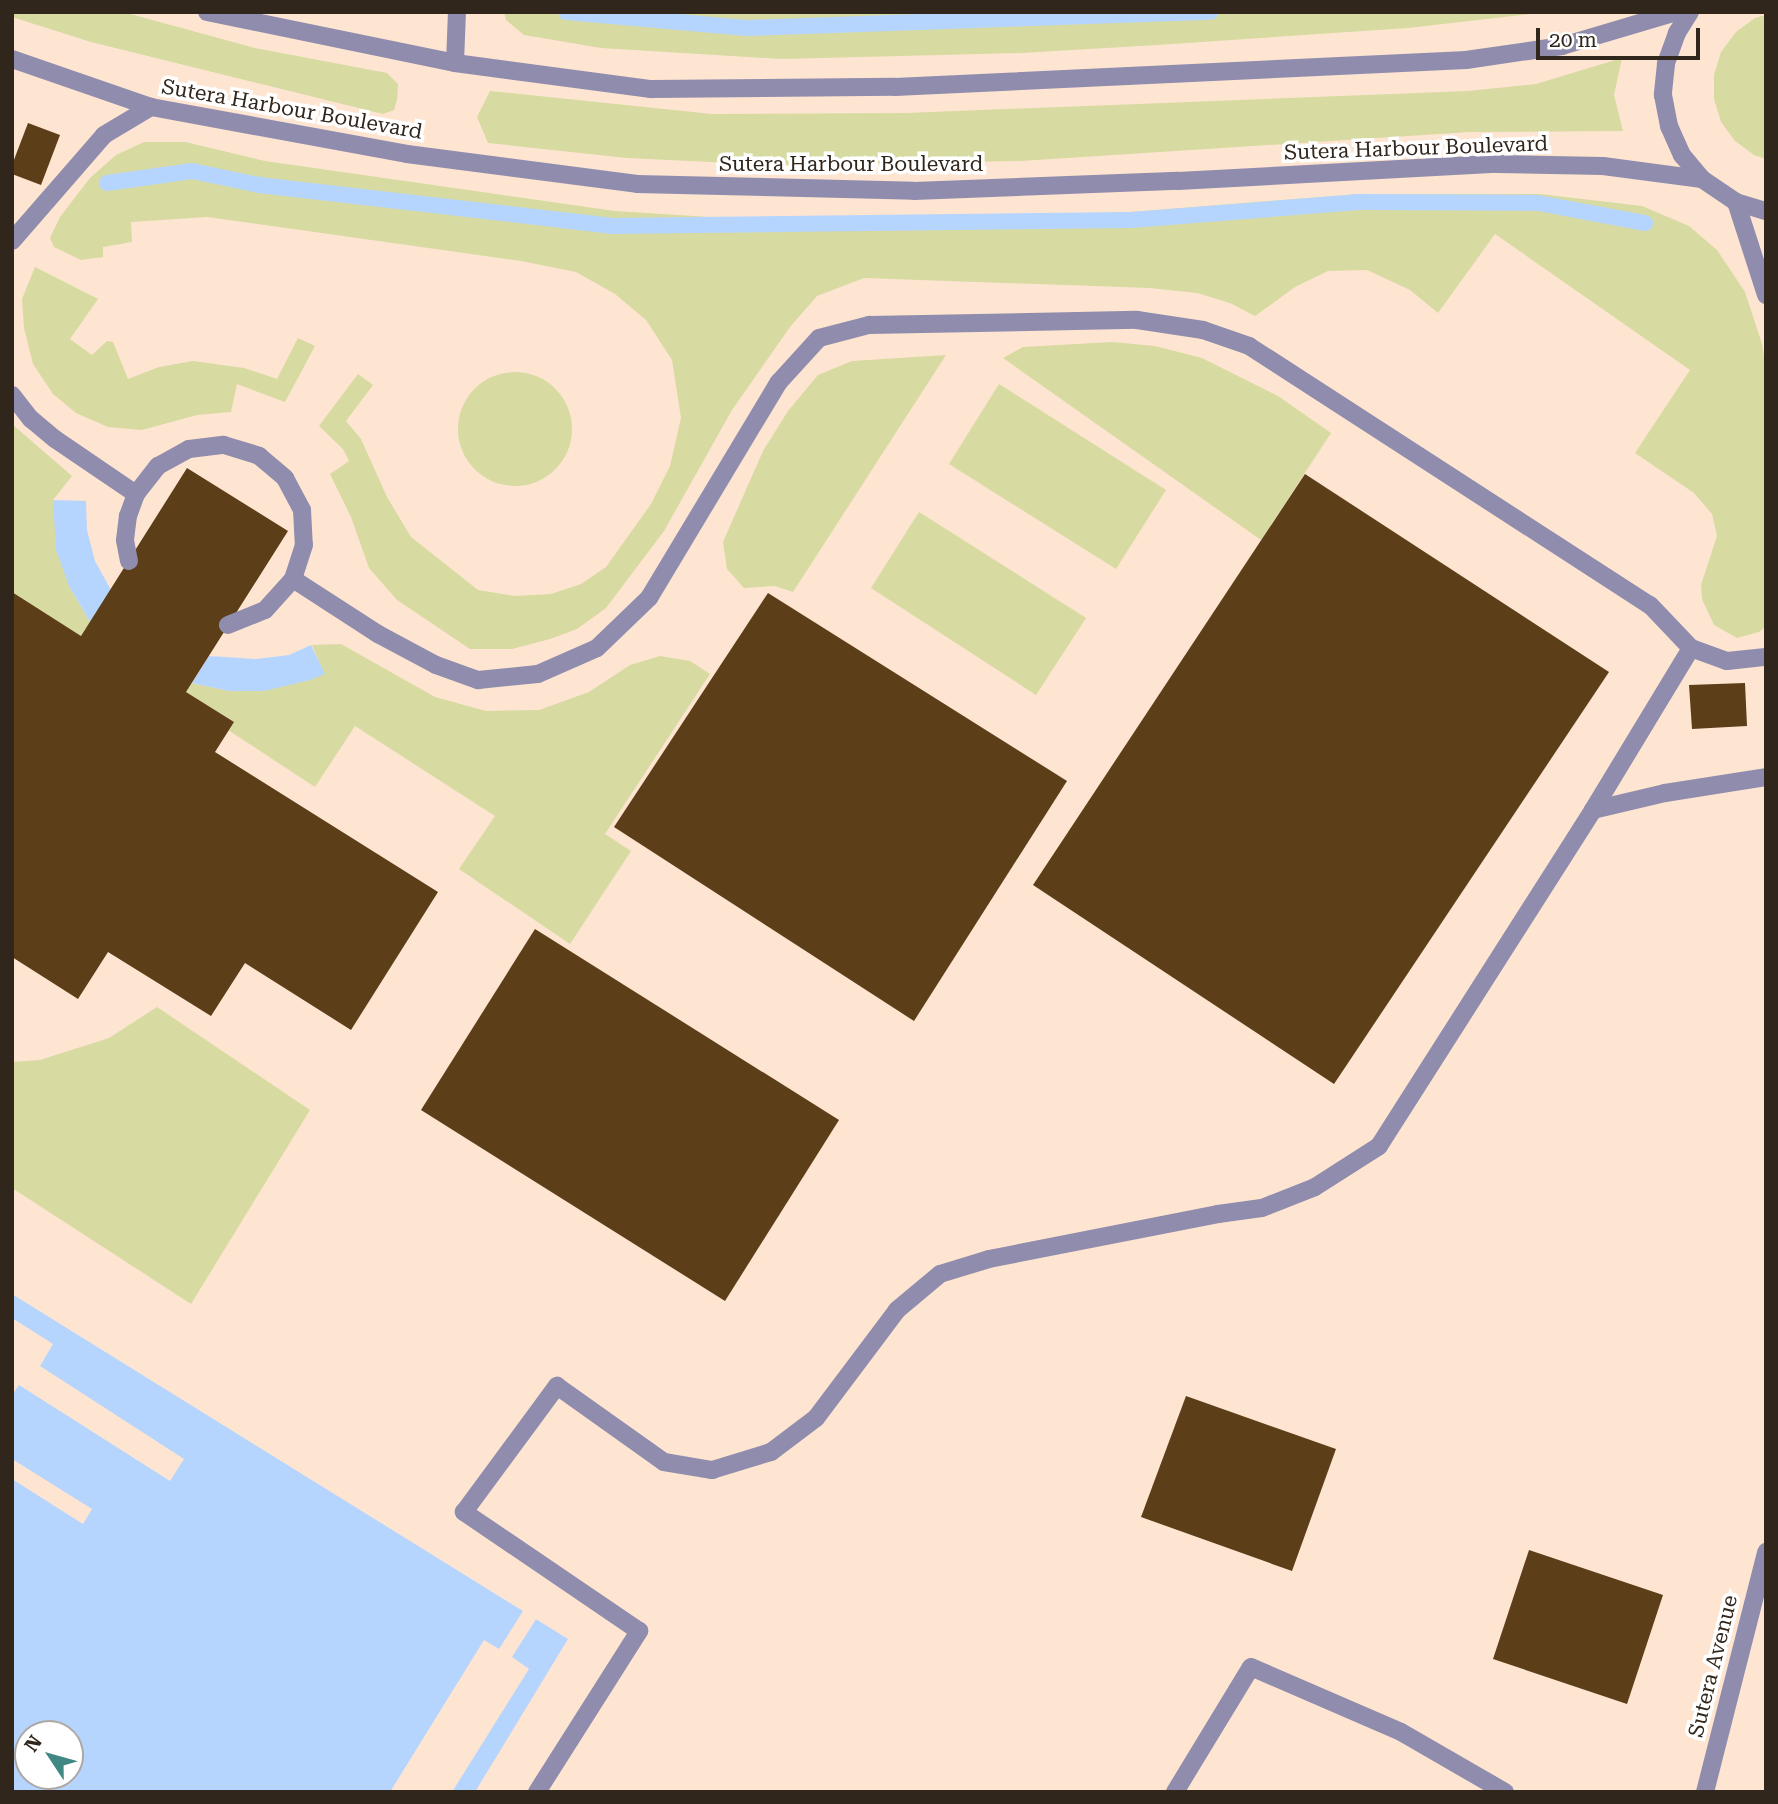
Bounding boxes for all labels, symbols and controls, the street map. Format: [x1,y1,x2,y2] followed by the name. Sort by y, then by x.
[1540,14,1704,58] scale bar
[1549,28,1597,52] text: 20 m
[160,74,424,144] street label: Sutera Harbour Boulevard
[1284,131,1548,165] street label: Sutera Harbour Boulevard
[719,151,983,177] street label: Sutera Harbour Boulevard
[1683,1592,1743,1740] street label: Sutera Avenue
[14,1720,84,1790] north arrow
[20,1731,47,1756] text: N

